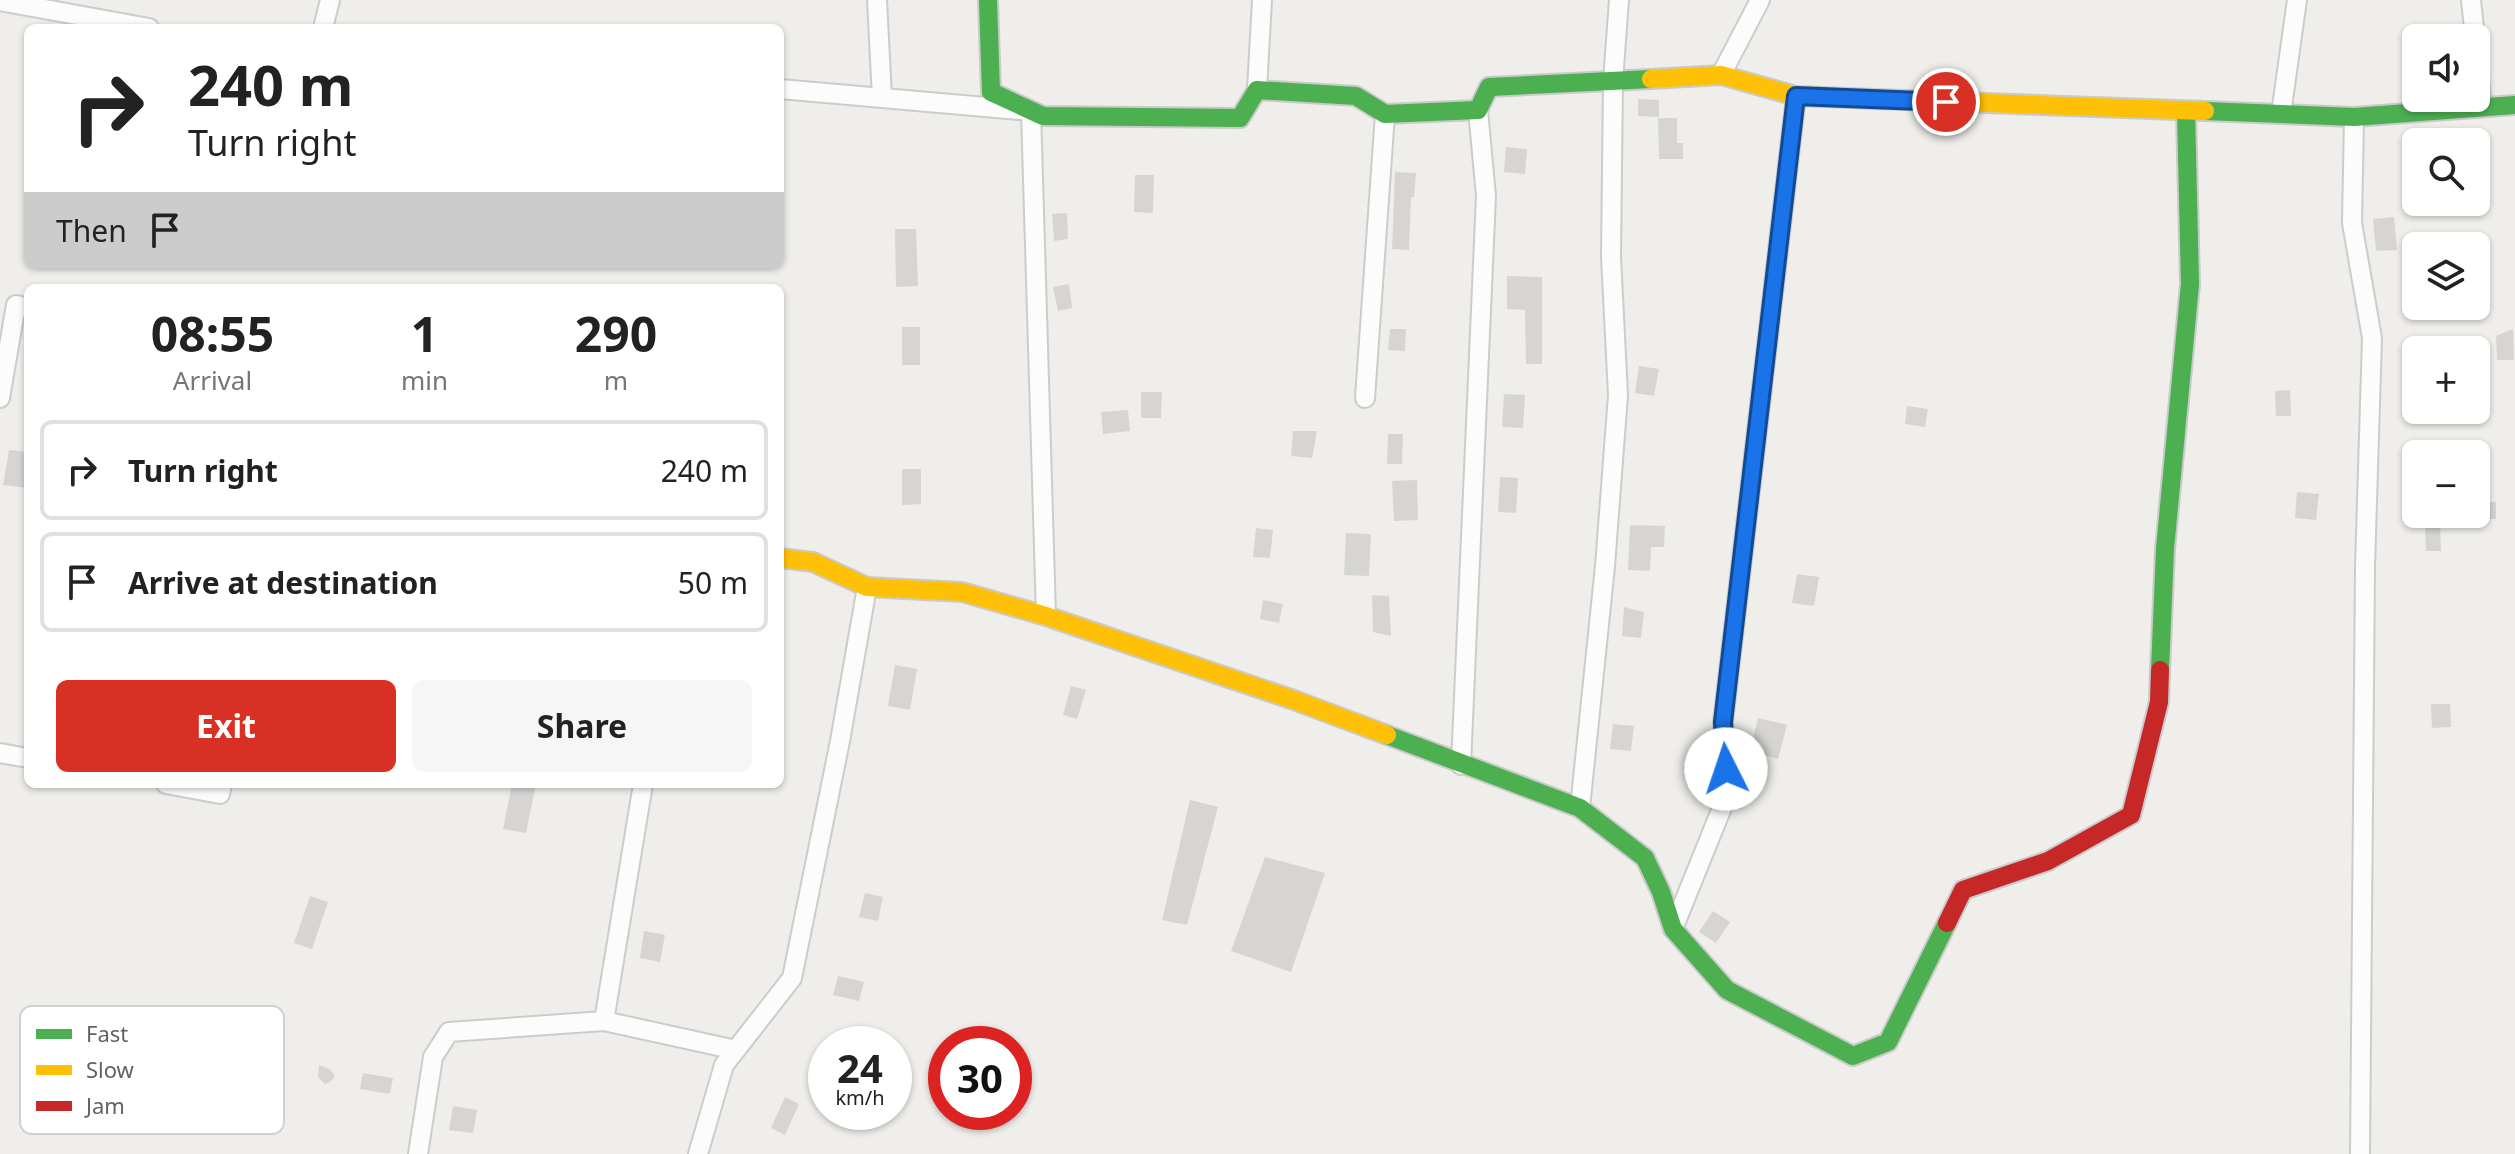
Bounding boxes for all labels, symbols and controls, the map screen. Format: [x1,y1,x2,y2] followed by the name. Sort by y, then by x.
[2402,24,2490,528] map controls
[2402,24,2490,112] button: sound
[188,46,353,122] text: 240 m
[56,56,160,160] icon: right
[1912,68,1980,136] pin
[1924,80,1968,124] icon: arrive
[188,118,356,167] text: Turn right
[2402,128,2490,216] button: search
[143,208,187,252] icon: arrive
[56,210,127,251] text: Then
[2402,232,2490,320] button: layers
[151,301,274,366] text: 08:55
[411,301,438,366] text: 1
[575,301,657,366] text: 290
[2402,336,2490,424] button: +
[173,362,252,398] text: Arrival
[401,362,448,398] text: min
[604,362,628,398] text: m
[2402,440,2490,528] button: −
[60,448,104,492] icon: right
[128,450,278,491] text: Turn right
[661,450,748,491] text: 240 m
[60,560,104,604] icon: arrive
[128,562,438,603] text: Arrive at destination
[678,562,748,603] text: 50 m
[56,680,396,772] button: Exit
[412,680,752,772] button: Share
[1684,727,1768,811] position arrow
[20,1006,284,1134] legend
[86,1018,128,1048] text: Fast
[928,1026,1032,1130] speed limit sign: 30
[837,1040,883,1095] text: 24
[86,1054,135,1084] text: Slow
[835,1084,885,1111] text: km/h
[84,1090,125,1120] text: Jam

